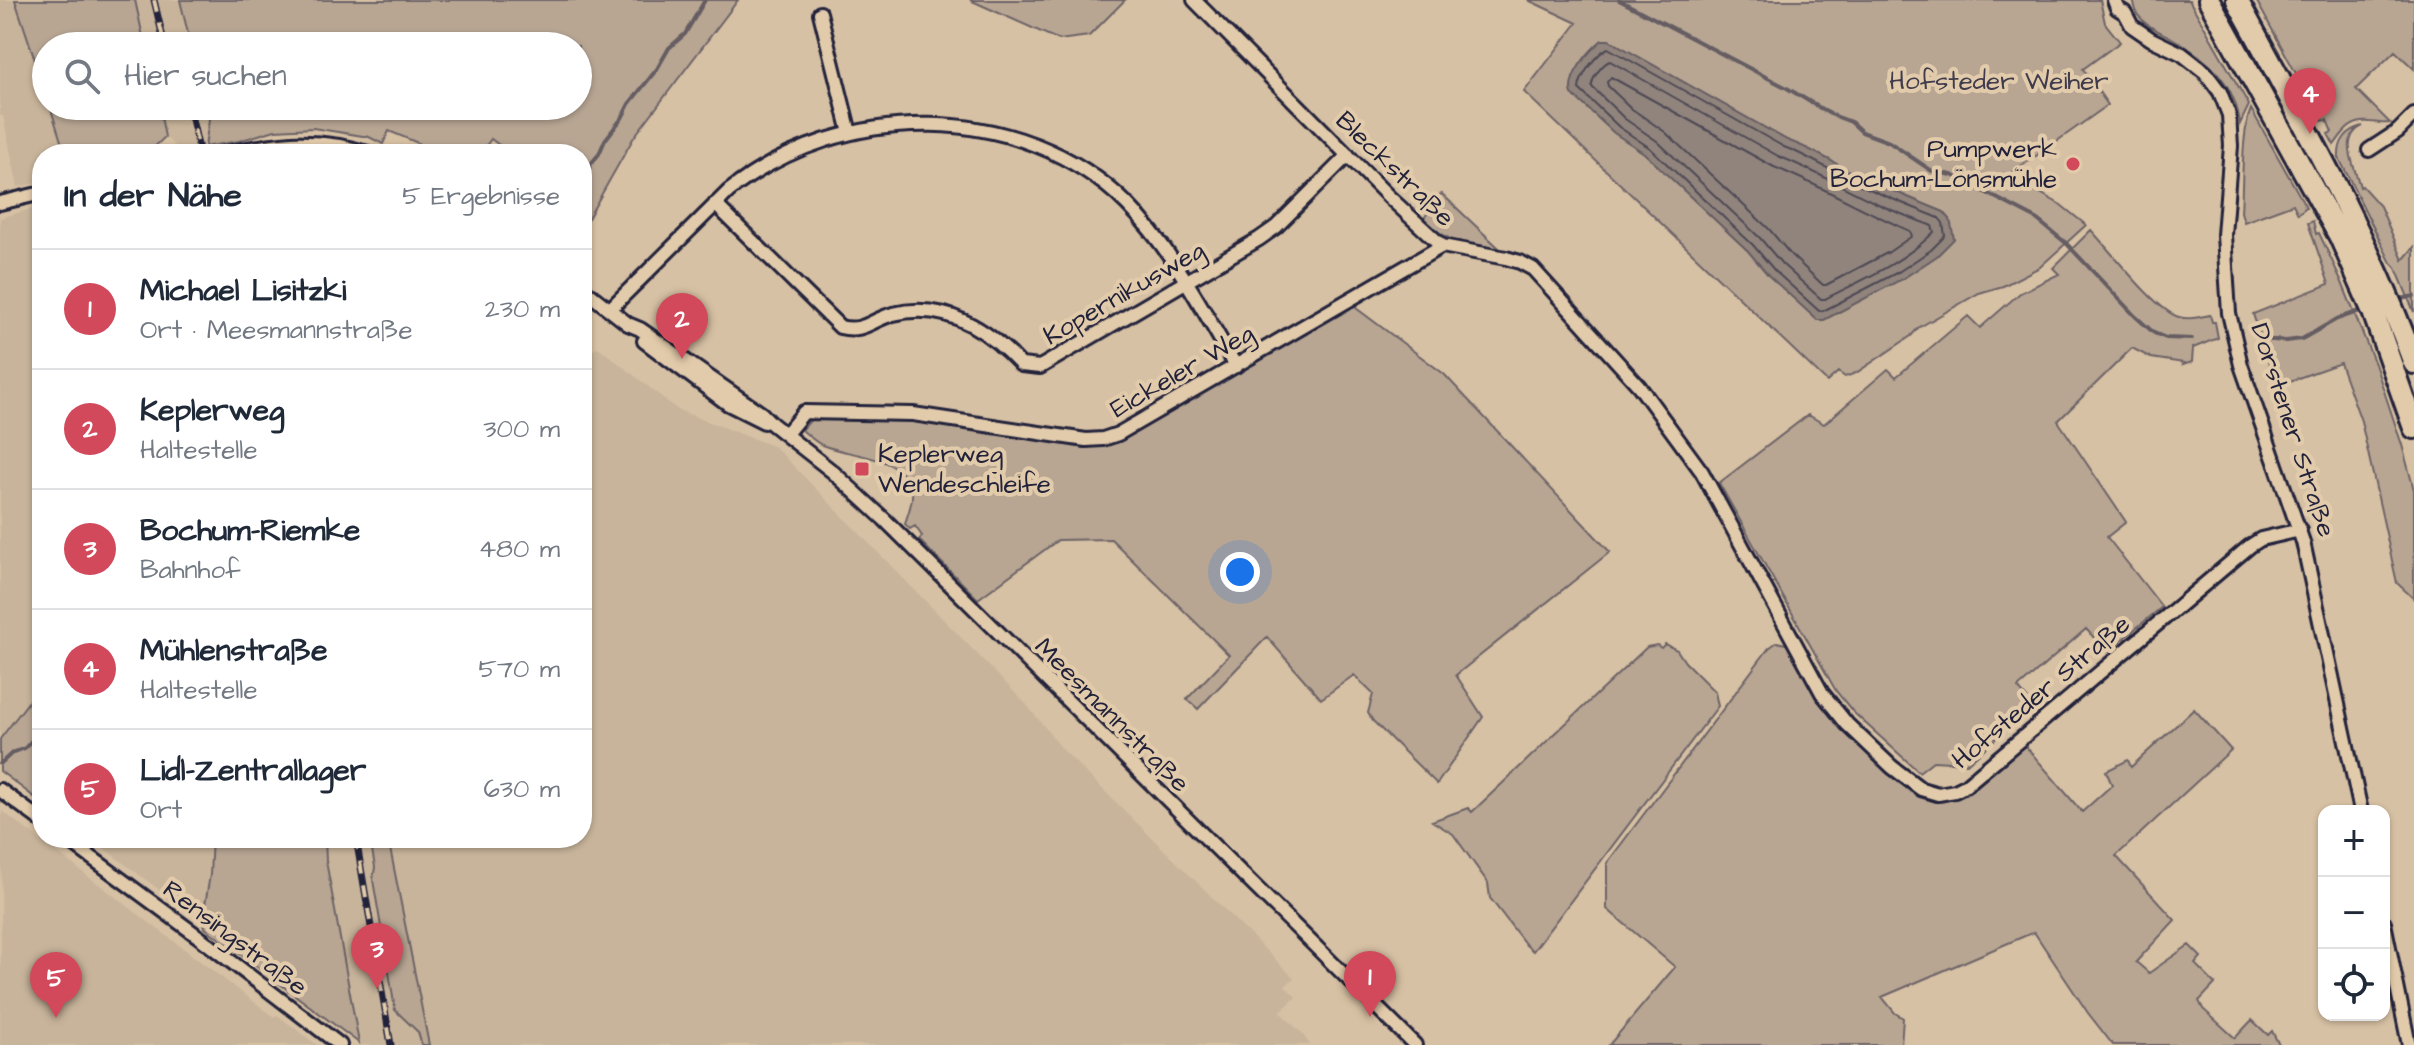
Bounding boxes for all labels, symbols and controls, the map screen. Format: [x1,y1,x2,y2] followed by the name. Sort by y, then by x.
[32,32,592,120] search box
[60,54,104,98] icon: search
[124,55,287,97] text: Hier suchen
[1889,63,2109,99] park label: Hofsteder Weiher
[2284,68,2336,134] pin: 4
[1328,103,1462,235] street label: Bleckstraße
[1830,131,2057,197] place label: Pumpwerk Bochum-Lönsmühle
[2064,155,2082,173] marker: Pumpwerk Bochum-Lönsmühle
[64,172,242,220] text: In der Nähe
[402,178,560,214] text: 5 Ergebnisse
[1037,232,1212,356] street label: Kopernikusweg
[140,270,346,312] text: Michael Lisitzki
[88,291,92,327] text: 1
[485,291,560,327] text: 230 m
[656,293,708,359] pin: 2
[140,312,413,348] text: Ort · Meesmannstraße
[1103,315,1262,428] street label: Eickeler Weg
[2241,319,2345,541] street label: Dorstener Straße
[140,390,285,432] text: Keplerweg
[83,411,97,447] text: 2
[483,411,560,447] text: 300 m
[140,432,258,468] text: Haltestelle
[878,436,1051,502] place label: Keplerweg Wendeschleife
[853,460,871,478] marker: Keplerweg Wendeschleife
[140,510,360,552] text: Bochum-Riemke
[83,531,97,567] text: 3
[478,531,560,567] text: 480 m
[140,552,241,588] text: Bahnhof
[1220,552,1260,592] your location
[1944,607,2138,777] street label: Hofsteder Straße
[1026,629,1198,801] street label: Meesmannstraße
[140,630,327,672] text: Mühlenstraße
[81,651,99,687] text: 4
[479,651,560,687] text: 570 m
[140,672,258,708] text: Haltestelle
[140,750,366,792] text: Lidl-Zentrallager
[81,771,99,807] text: 5
[483,771,560,807] text: 630 m
[140,792,182,828] text: Ort
[2318,805,2390,1021] map controls
[2318,805,2390,877] button: +
[154,872,315,1006] street label: Rensingstraße
[2318,877,2390,949] button: −
[351,923,403,989] pin: 3
[2318,949,2390,1021] button: locate
[1344,951,1396,1017] pin: 1
[30,952,82,1018] pin: 5

